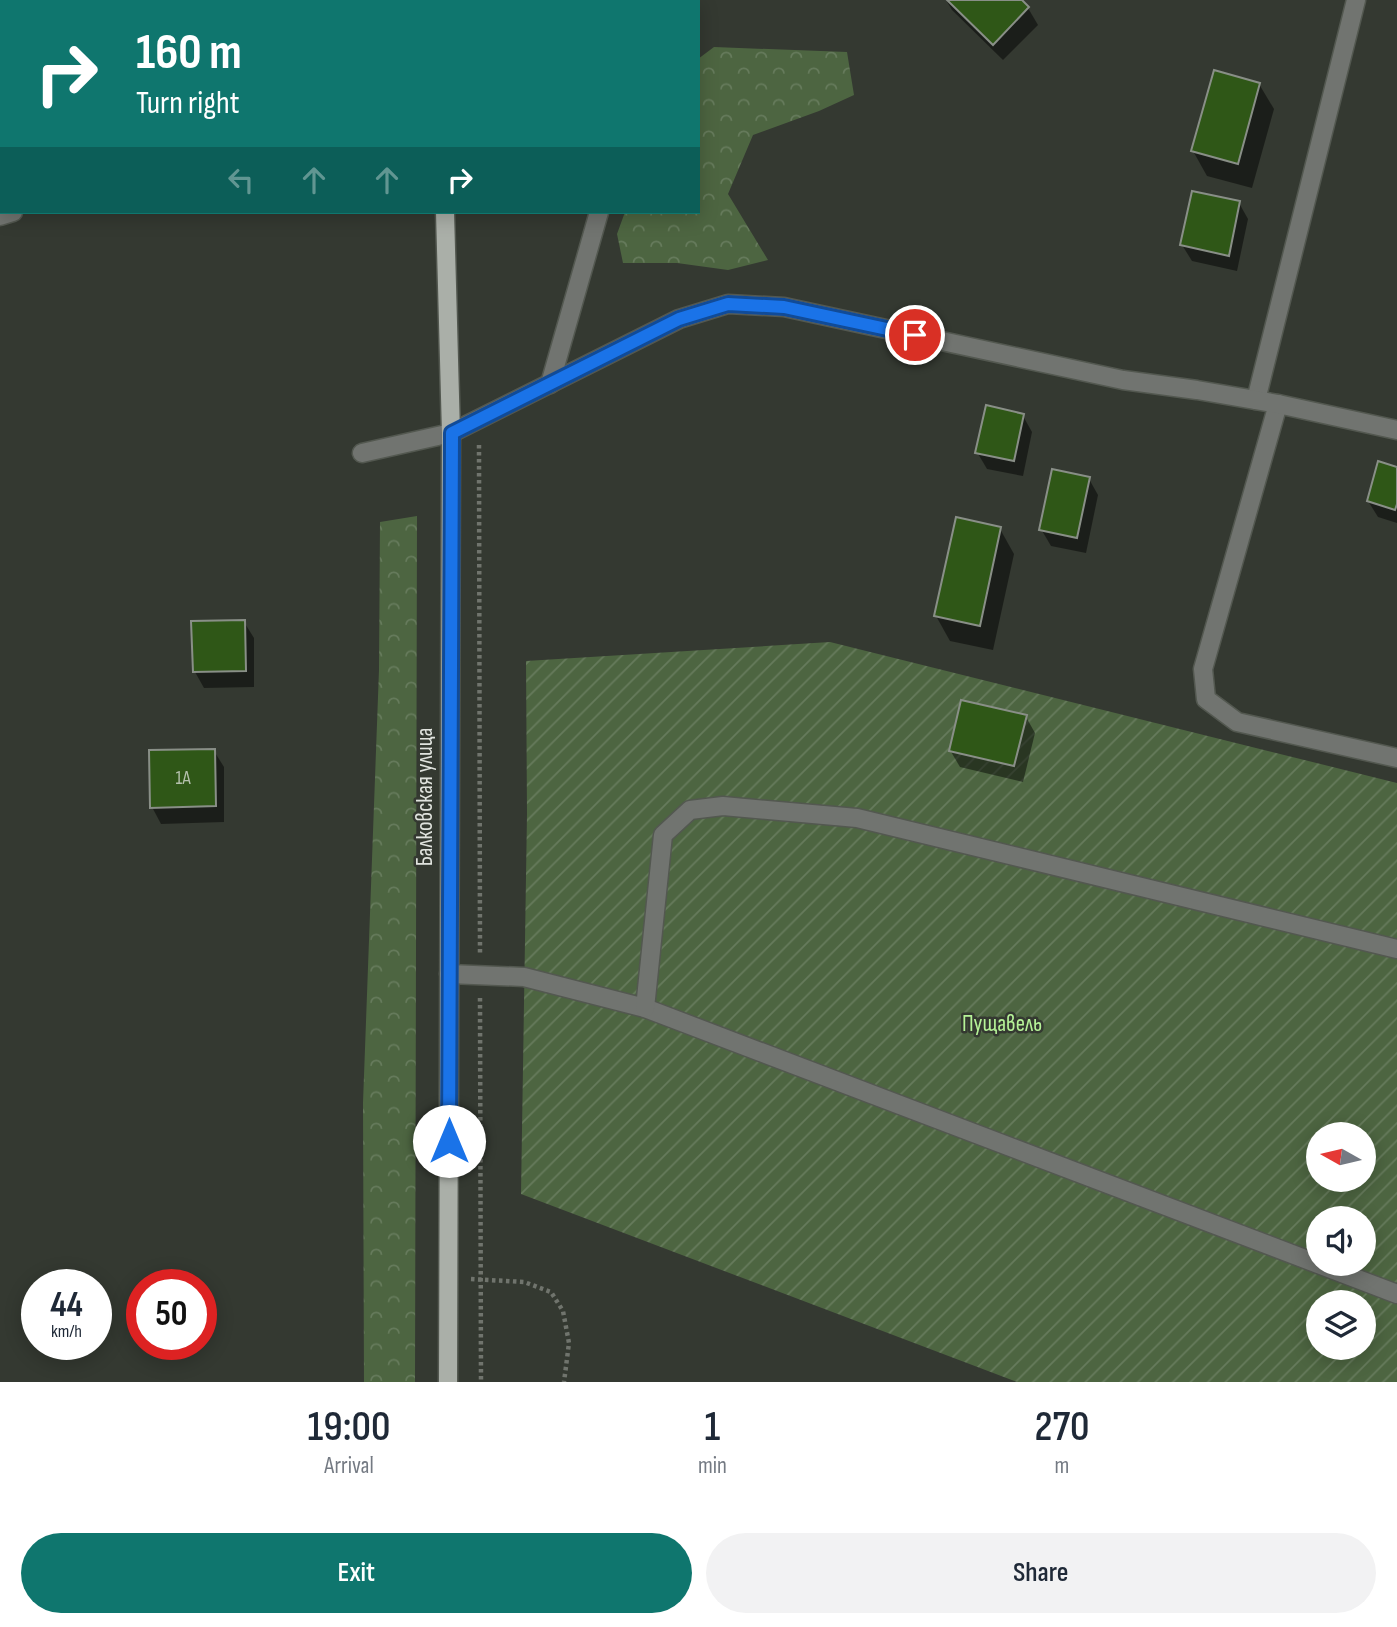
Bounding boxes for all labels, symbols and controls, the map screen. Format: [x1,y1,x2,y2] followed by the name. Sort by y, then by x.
[136,24,242,83] text: 160 m
[21,28,112,119] icon: right
[136,84,240,123] text: Turn right
[222,161,260,199] icon: left
[295,161,333,199] icon: ahead
[368,161,406,199] icon: ahead
[441,161,479,199] icon: right
[885,305,945,365] pin
[896,316,934,354] icon: arrive
[411,728,439,866] street label: Балковская улица
[175,767,191,790] house number: 1А
[962,1010,1042,1038] park label: Пущавель
[412,1104,486,1178] position arrow
[1306,1122,1376,1192] north arrow
[1306,1122,1376,1360] map controls
[1306,1206,1376,1276] button: sound
[126,1269,217,1360] speed limit sign: 50
[50,1284,83,1327] text: 44
[1306,1290,1376,1360] button: layers
[51,1321,82,1342] text: km/h
[308,1402,390,1453] text: 19:00
[705,1402,720,1453] text: 1
[1034,1402,1089,1453] text: 270
[324,1452,374,1480] text: Arrival
[698,1452,727,1480] text: min
[1055,1452,1069,1480] text: m
[21,1533,692,1613] button: Exit
[706,1533,1376,1613] button: Share

